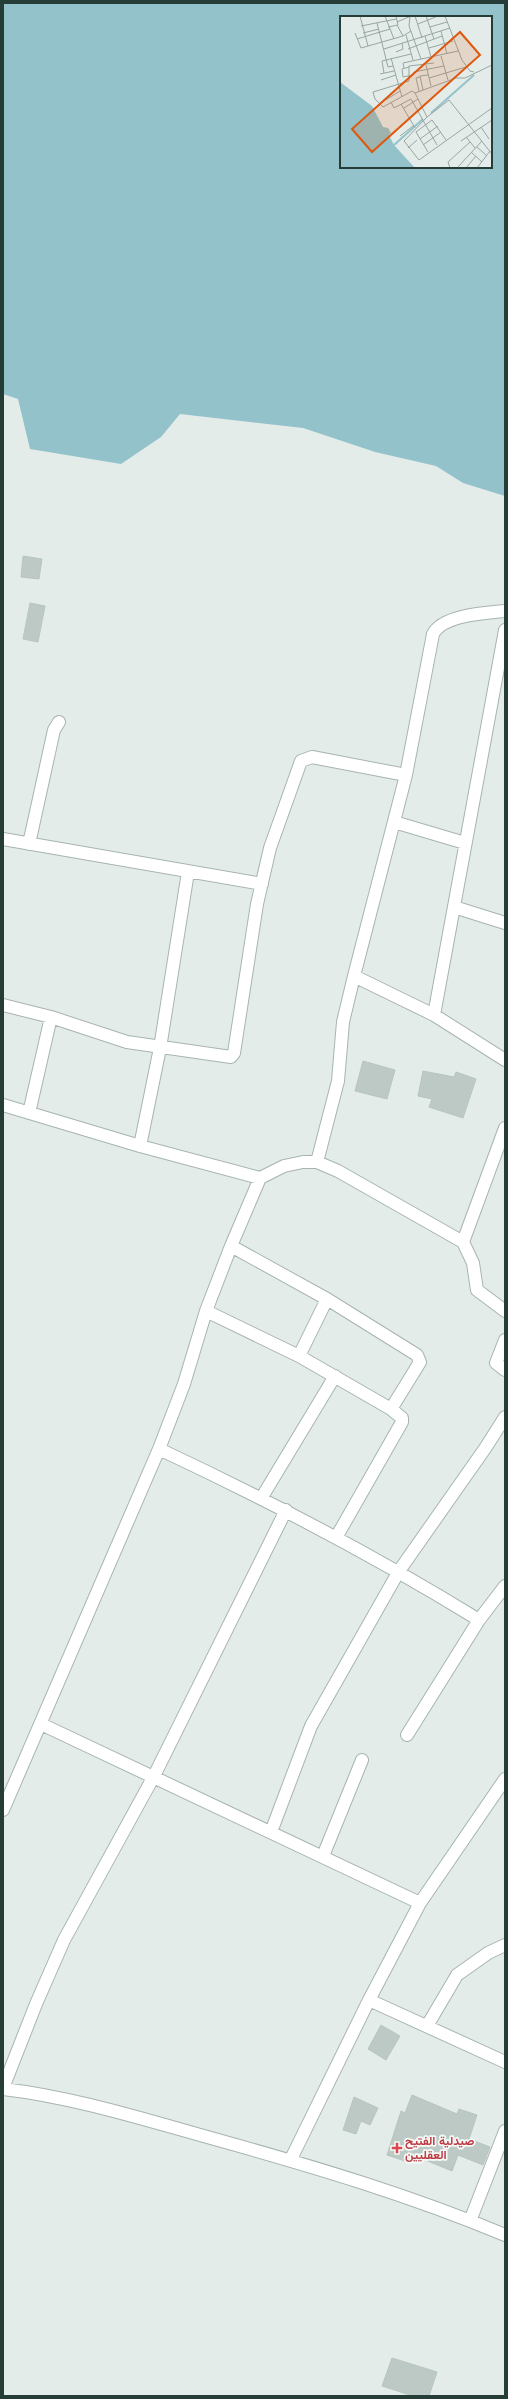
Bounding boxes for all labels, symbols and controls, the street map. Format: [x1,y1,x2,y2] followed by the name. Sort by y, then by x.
[340,16,492,168] inset map
[405,2132,474,2164] place label: صيدلية الفتيح العقليين
[392,2143,402,2153] marker: صيدلية الفتيح العقليين

